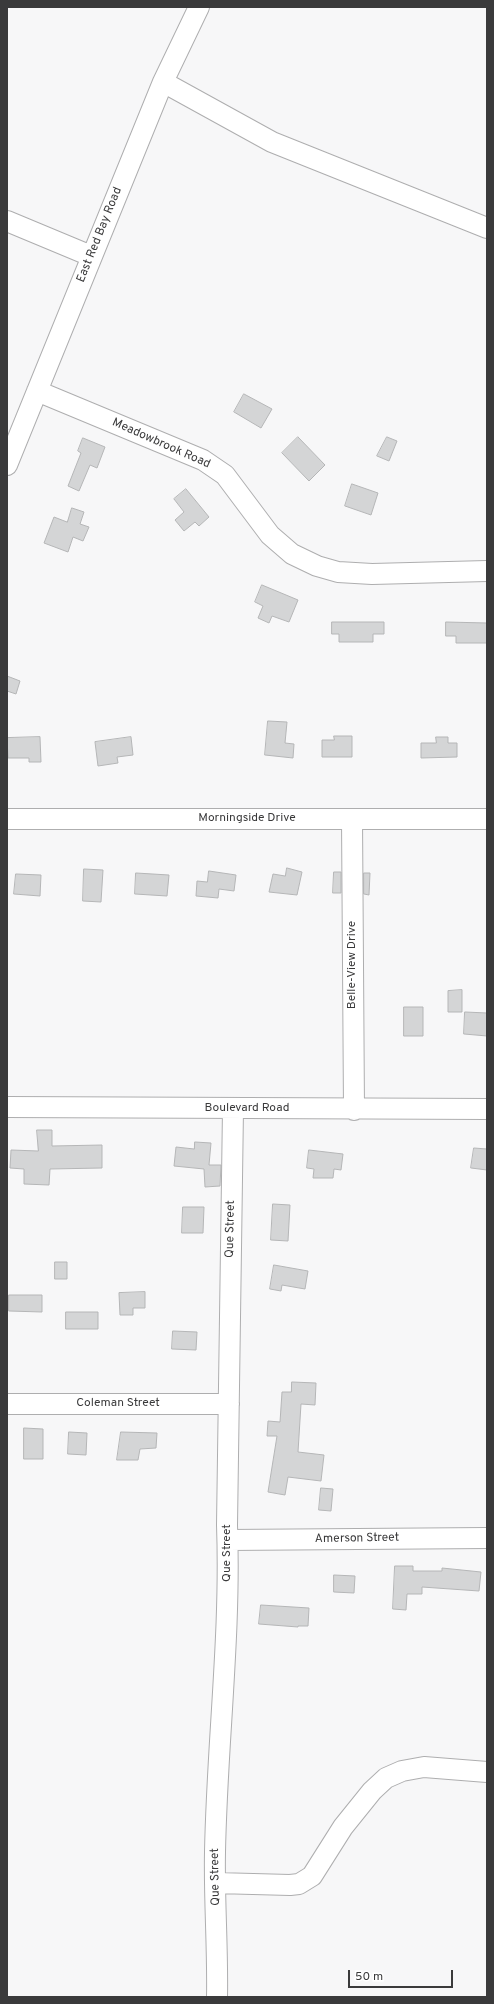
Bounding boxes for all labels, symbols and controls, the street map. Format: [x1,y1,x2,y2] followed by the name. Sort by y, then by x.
[74,185,126,285] street label: East Red Bay Road
[110,416,212,472] street label: Meadowbrook Road
[198,812,296,826] street label: Morningside Drive
[346,921,360,1009] street label: Belle-View Drive
[205,1102,289,1116] street label: Boulevard Road
[223,1200,239,1258] street label: Que Street
[76,1397,160,1411] street label: Coleman Street
[221,1524,235,1582] street label: Que Street
[315,1531,399,1547] street label: Amerson Street
[208,1848,224,1906] street label: Que Street
[350,1962,455,1988] scale bar
[355,1969,383,1985] text: 50 m

